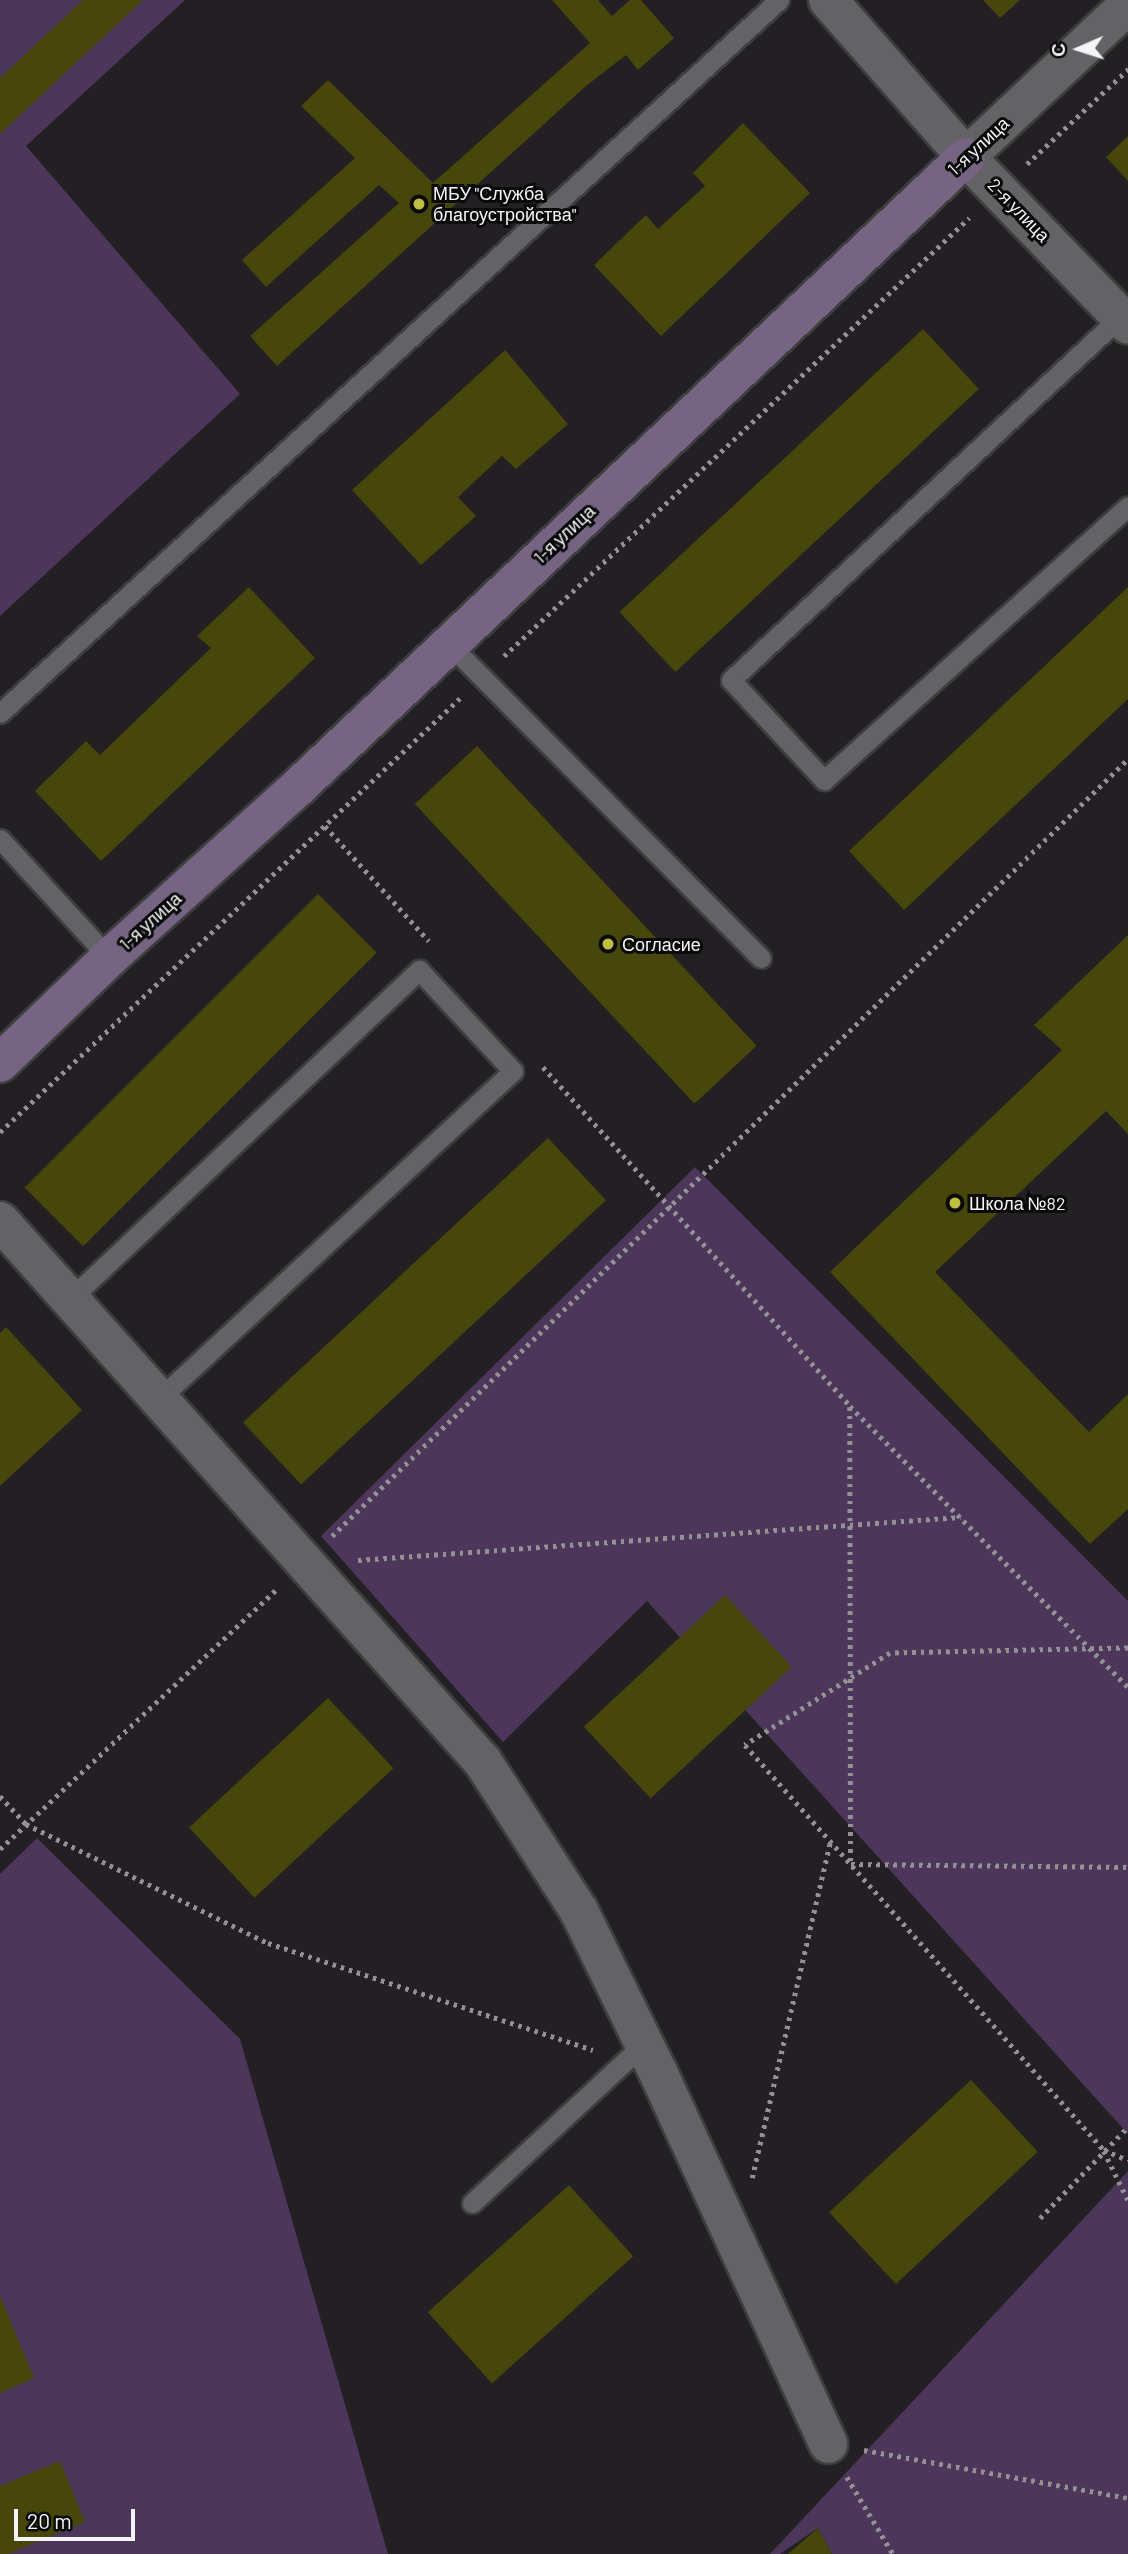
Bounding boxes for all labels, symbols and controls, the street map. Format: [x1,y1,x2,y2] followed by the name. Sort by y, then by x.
[1044,14,1114,84] north arrow
[1046,43,1069,58] text: С
[943,112,1013,180] street label: 1-я улица
[984,174,1054,246] street label: 2-я улица
[433,183,576,226] place label: МБУ "Служба благоустройства"
[411,196,427,212] marker: МБУ "Служба благоустройства"
[529,500,599,568] street label: 1-я улица
[114,887,186,955] street label: 1-я улица
[622,933,701,955] place label: Согласие
[600,936,616,952] marker: Согласие
[969,1192,1066,1214] place label: Школа №82
[947,1195,963,1211] marker: Школа №82
[18,2494,138,2538] scale bar
[27,2508,72,2533] text: 20 m

